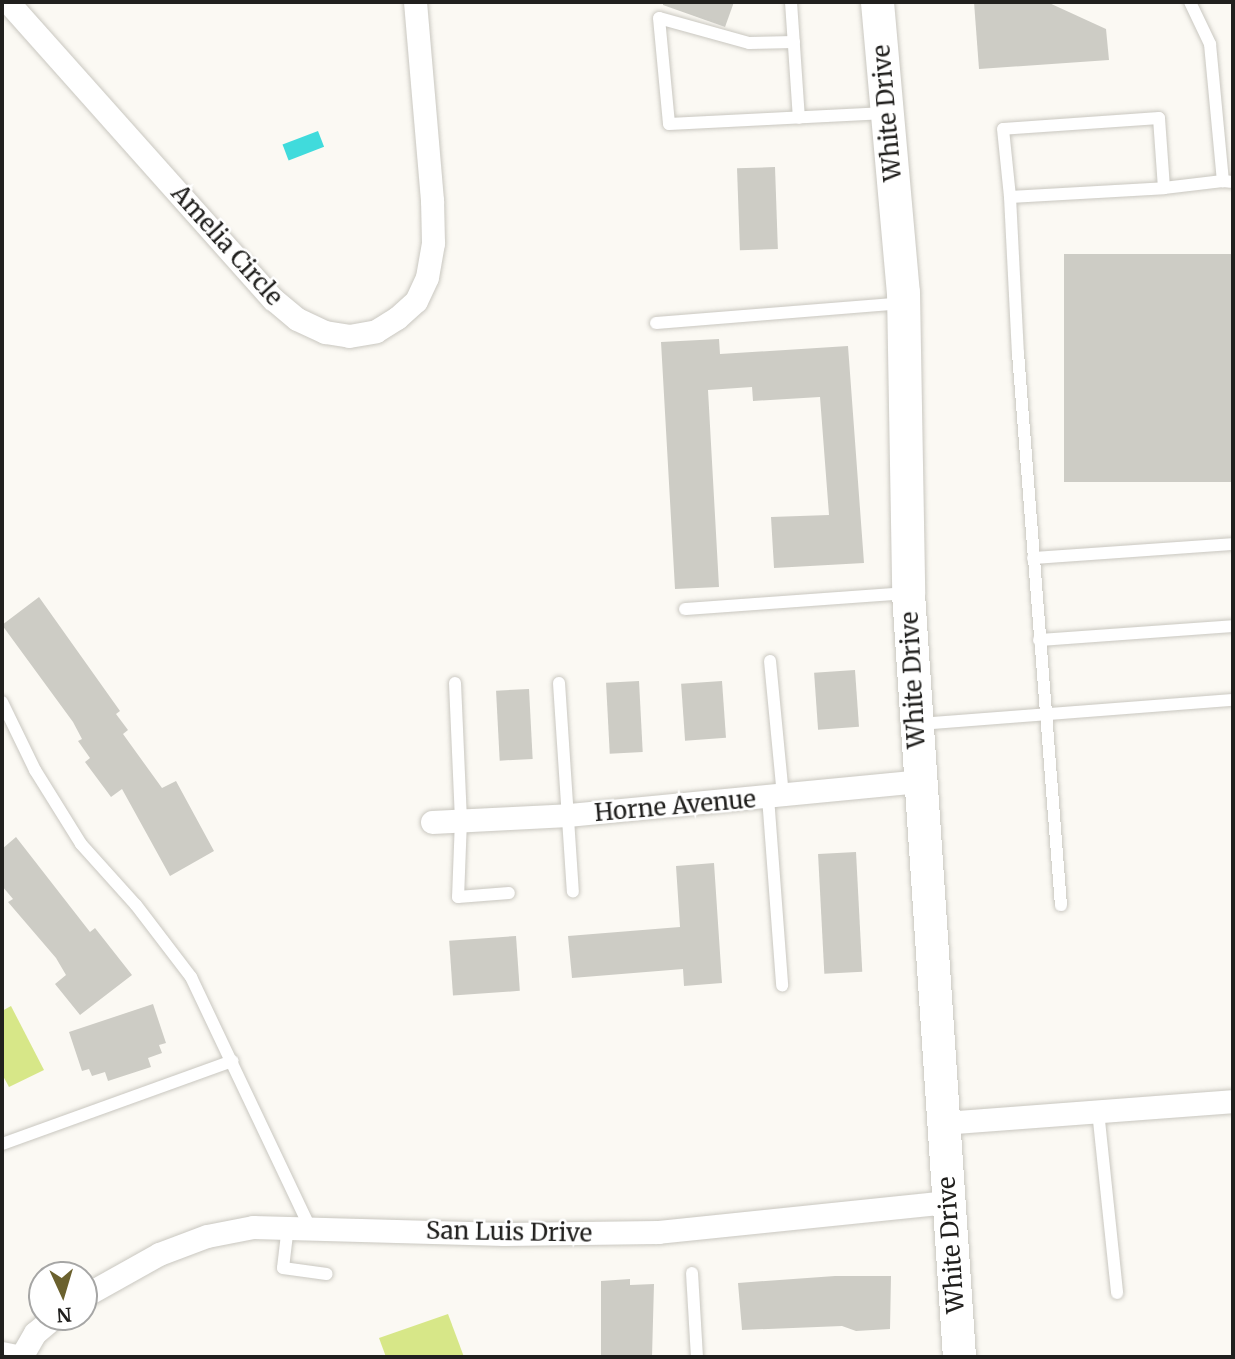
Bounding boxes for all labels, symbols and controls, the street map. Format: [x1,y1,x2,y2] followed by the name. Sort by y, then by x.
[867,43,907,183] street label: White Drive
[165,179,289,311] street label: Amelia Circle
[895,611,931,749] street label: White Drive
[593,785,757,827] street label: Horne Avenue
[932,1176,970,1314] street label: White Drive
[426,1216,592,1248] street label: San Luis Drive
[28,1261,98,1331] north arrow
[56,1302,73,1327] text: N

